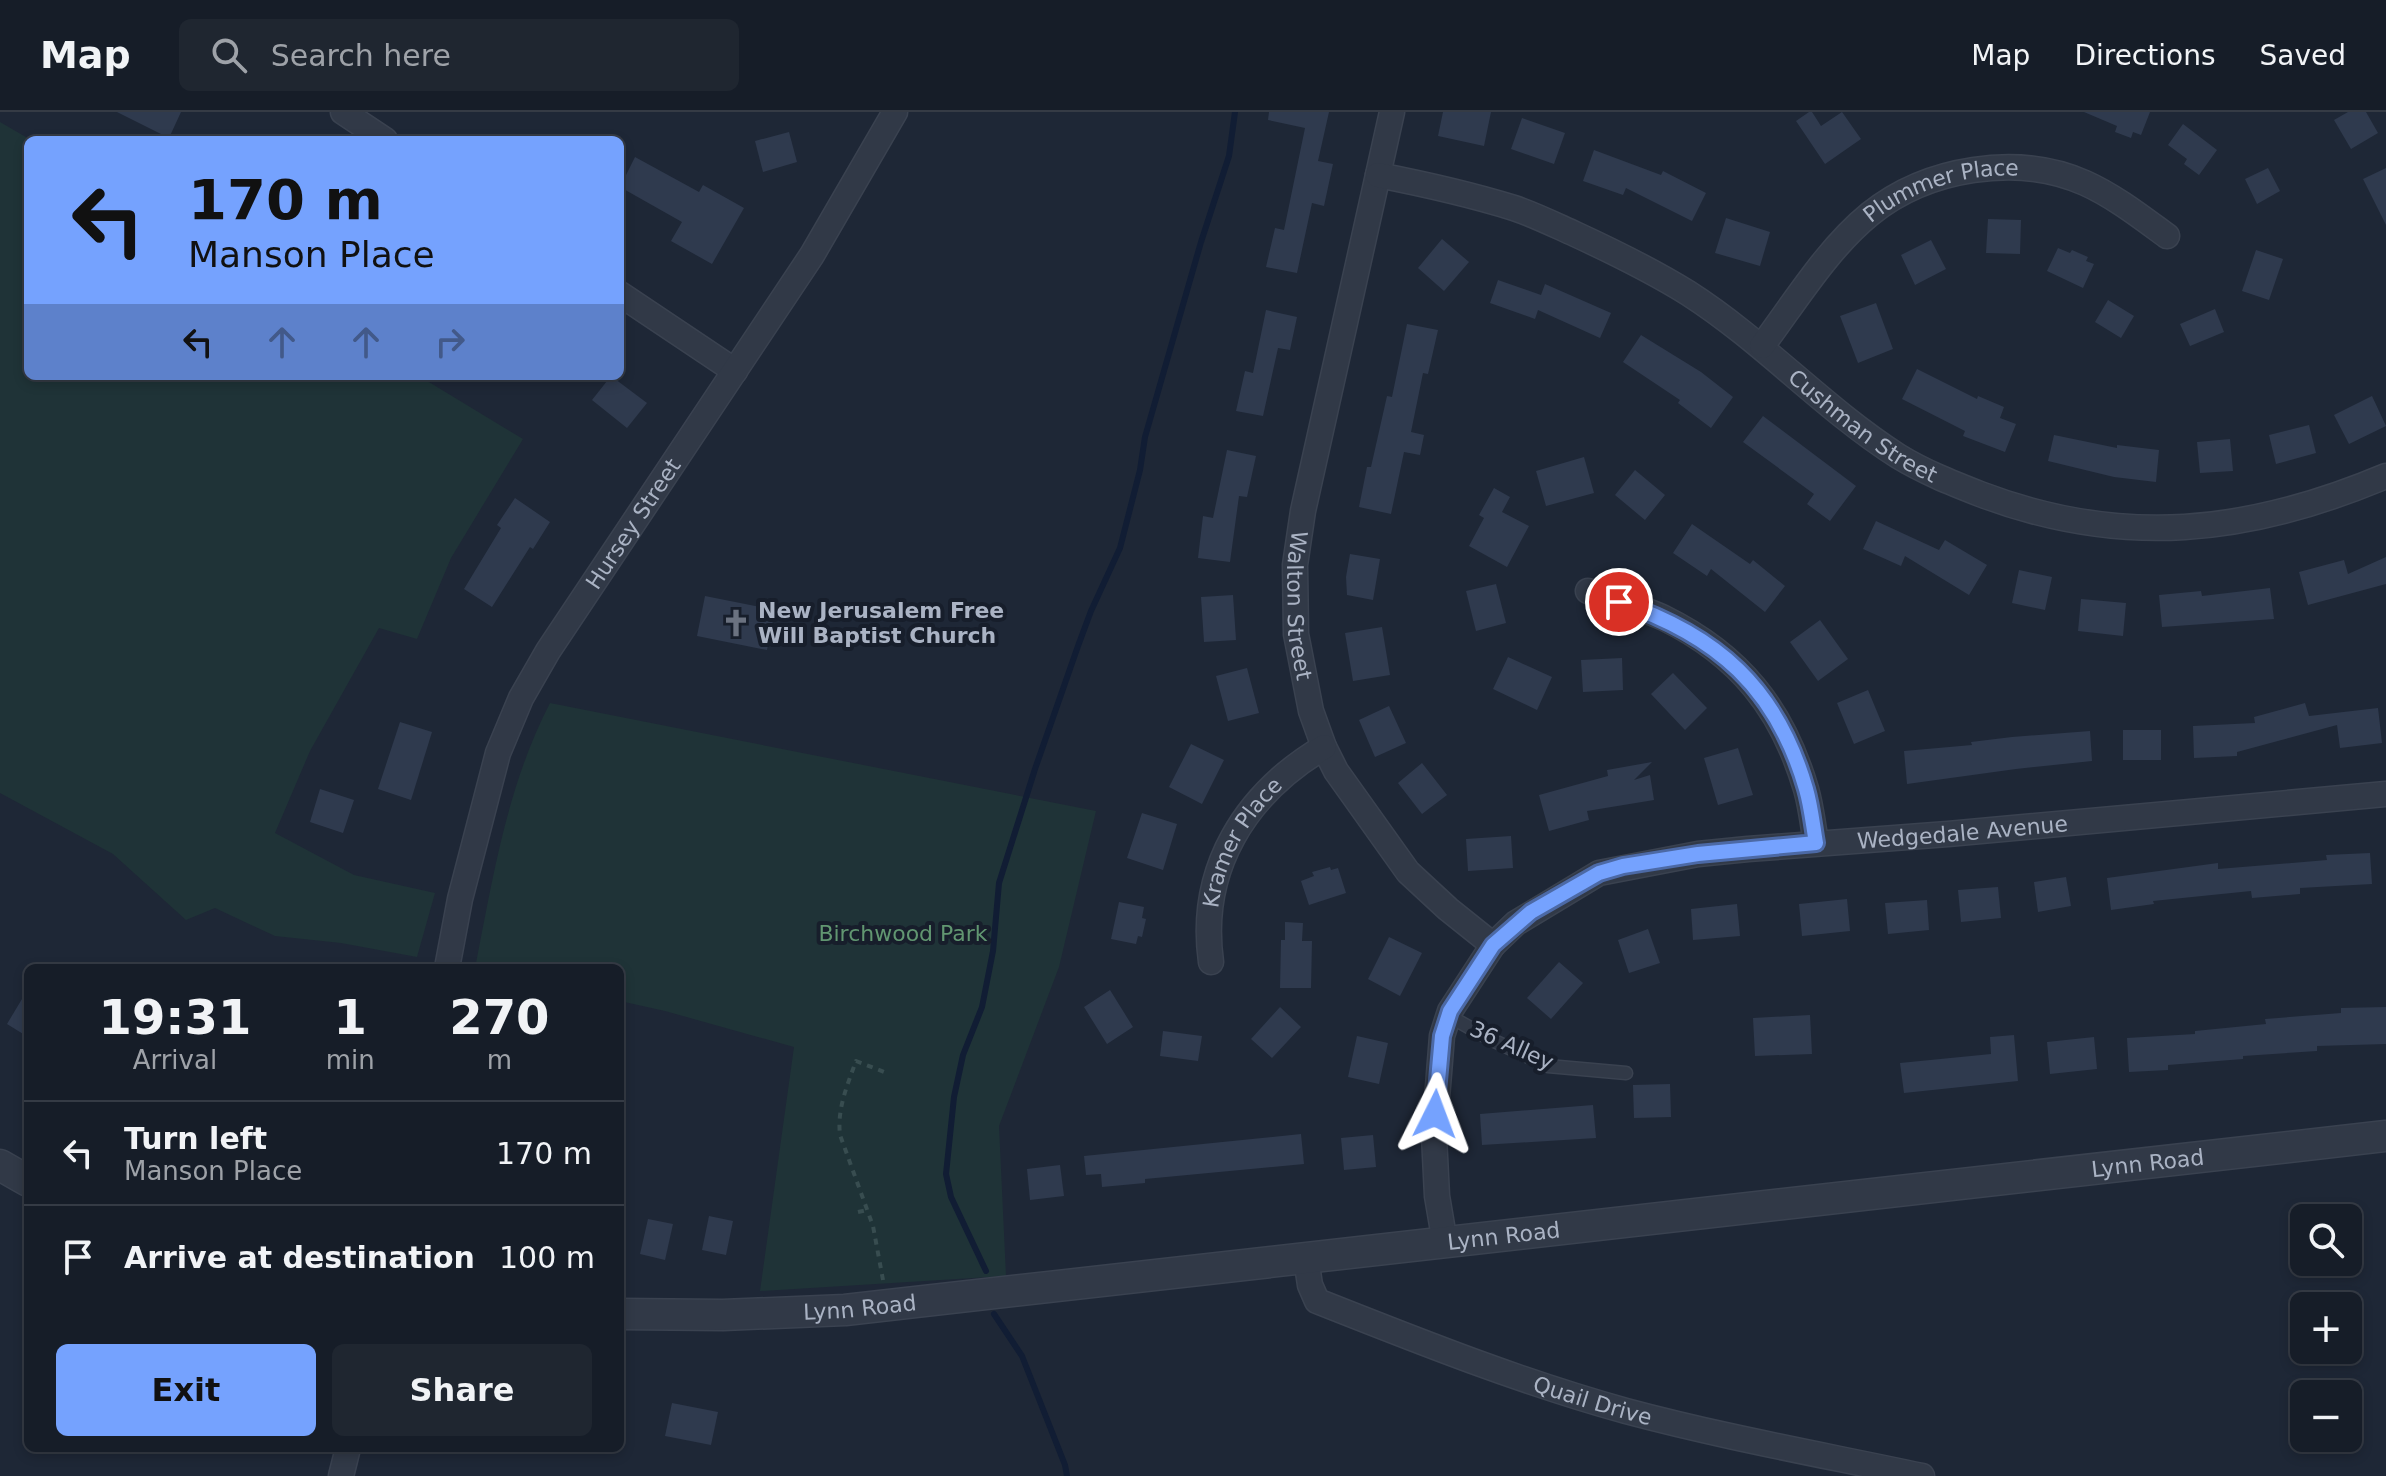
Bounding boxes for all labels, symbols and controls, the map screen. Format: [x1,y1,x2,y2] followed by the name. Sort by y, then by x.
[179,19,739,91] search box
[40,33,131,77] text: Map
[207,33,251,77] icon: search
[271,38,451,73] text: Search here
[1971,39,2030,72] text: Map
[2074,39,2215,72] text: Directions
[2259,39,2346,72] text: Saved
[1858,155,2019,227] street label: Plummer Place
[188,167,383,232] text: 170 m
[56,168,160,272] icon: left
[188,234,435,275] text: Manson Place
[176,320,220,364] icon: left
[260,320,304,364] icon: ahead
[344,320,388,364] icon: ahead
[428,320,472,364] icon: right
[1783,364,1941,488] street label: Cushman Street
[581,454,686,594] street label: Hursey Street
[1282,529,1317,683] street label: Walton Street
[1585,568,1653,636] pin
[1597,580,1641,624] icon: arrive
[758,598,1004,648] place label: New Jerusalem Free Will Baptist Church
[721,608,751,638] church icon: New Jerusalem Free Will Baptist Church
[1198,772,1287,909] street label: Kramer Place
[1856,811,2069,854] street label: Wedgedale Avenue
[818,921,988,946] park label: Birchwood Park
[98,989,251,1045] text: 19:31
[334,989,367,1045] text: 1
[449,989,549,1045] text: 270
[1466,1016,1557,1075] street label: 36 Alley
[133,1045,217,1075] text: Arrival
[326,1045,375,1075] text: min
[487,1045,512,1075] text: m
[1393,1072,1477,1156] position arrow
[124,1121,267,1156] text: Turn left
[56,1131,100,1175] icon: left
[496,1136,592,1171] text: 170 m
[2090,1145,2205,1182] street label: Lynn Road
[124,1156,302,1186] text: Manson Place
[2290,1204,2362,1452] map controls
[2290,1204,2362,1276] button: search
[1446,1217,1562,1255] street label: Lynn Road
[56,1235,100,1279] icon: arrive
[124,1240,475,1275] text: Arrive at destination
[499,1240,595,1275] text: 100 m
[803,1290,918,1325] street label: Lynn Road
[2290,1292,2362,1364] button: +
[56,1344,316,1436] button: Exit
[332,1344,592,1436] button: Share
[1530,1371,1655,1430] street label: Quail Drive
[2290,1380,2362,1452] button: −

